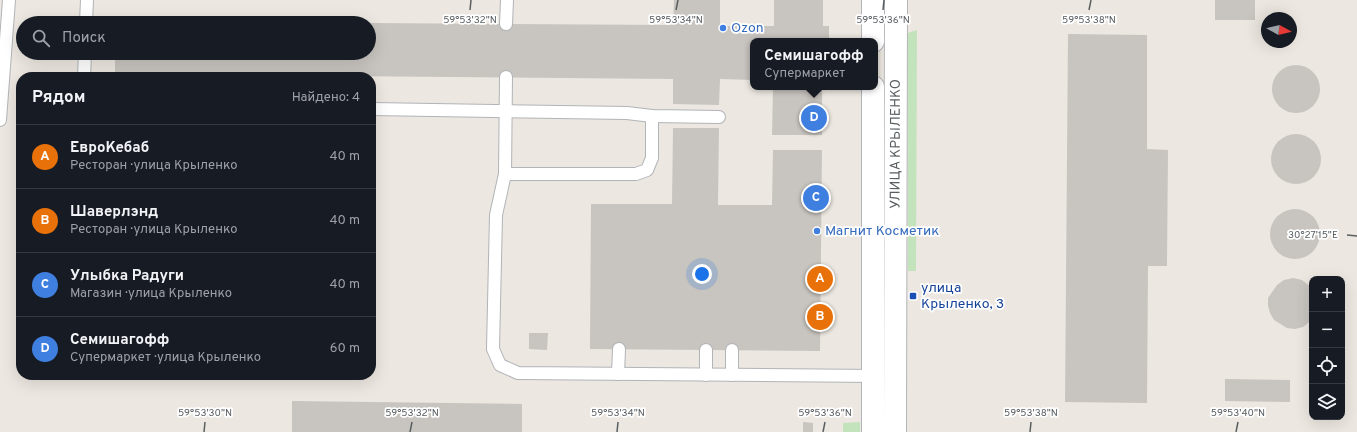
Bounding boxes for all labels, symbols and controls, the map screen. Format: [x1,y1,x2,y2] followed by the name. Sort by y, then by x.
[1261,12,1297,48] north arrow
[443,14,497,27] text: 59°53'32"N
[649,14,703,27] text: 59°53'34"N
[856,14,910,27] text: 59°53'36"N
[1062,14,1116,27] text: 59°53'38"N
[16,16,376,60] search box
[731,20,764,37] place label: Ozon
[718,23,728,33] marker: Ozon
[30,27,52,49] icon: search
[62,29,106,48] text: Поиск
[750,38,878,90] popup
[764,47,864,66] text: Семишагофф
[764,66,845,82] text: Супермаркет
[887,79,904,209] street label: УЛИЦА КРЫЛЕНКО
[32,87,85,109] text: Рядом
[292,90,360,106] text: Найдено: 4
[801,103,827,133] pin: D
[70,139,149,158] text: ЕвроКебаб
[40,149,50,165] text: A
[330,149,360,165] text: 40 m
[70,158,238,174] text: Ресторан · улица Крыленко
[803,183,829,213] pin: C
[70,203,158,222] text: Шаверлэнд
[41,213,49,229] text: B
[330,213,360,229] text: 40 m
[70,222,238,238] text: Ресторан · улица Крыленко
[825,223,939,240] place label: Магнит Косметик
[812,226,822,236] marker: Магнит Косметик
[1288,229,1338,242] text: 30°27'15"E
[692,264,712,284] your location
[807,264,833,294] pin: A
[70,267,184,286] text: Улыбка Радуги
[1309,276,1345,420] map controls
[1309,276,1345,312] button: +
[41,277,49,293] text: C
[330,277,360,293] text: 40 m
[921,280,1004,313] place label: улица Крыленко, 3
[70,286,232,302] text: Магазин · улица Крыленко
[908,291,918,301] marker: улица Крыленко, 3
[807,302,833,332] pin: B
[1309,312,1345,348] button: −
[70,331,169,350] text: Семишагофф
[40,341,50,357] text: D
[330,341,360,357] text: 60 m
[1309,348,1345,384] button: locate
[70,350,261,366] text: Супермаркет · улица Крыленко
[1309,384,1345,420] button: layers
[178,407,232,420] text: 59°53'30"N
[385,407,439,420] text: 59°53'32"N
[591,407,645,420] text: 59°53'34"N
[798,407,852,420] text: 59°53'36"N
[1004,407,1058,420] text: 59°53'38"N
[1211,407,1265,420] text: 59°53'40"N

